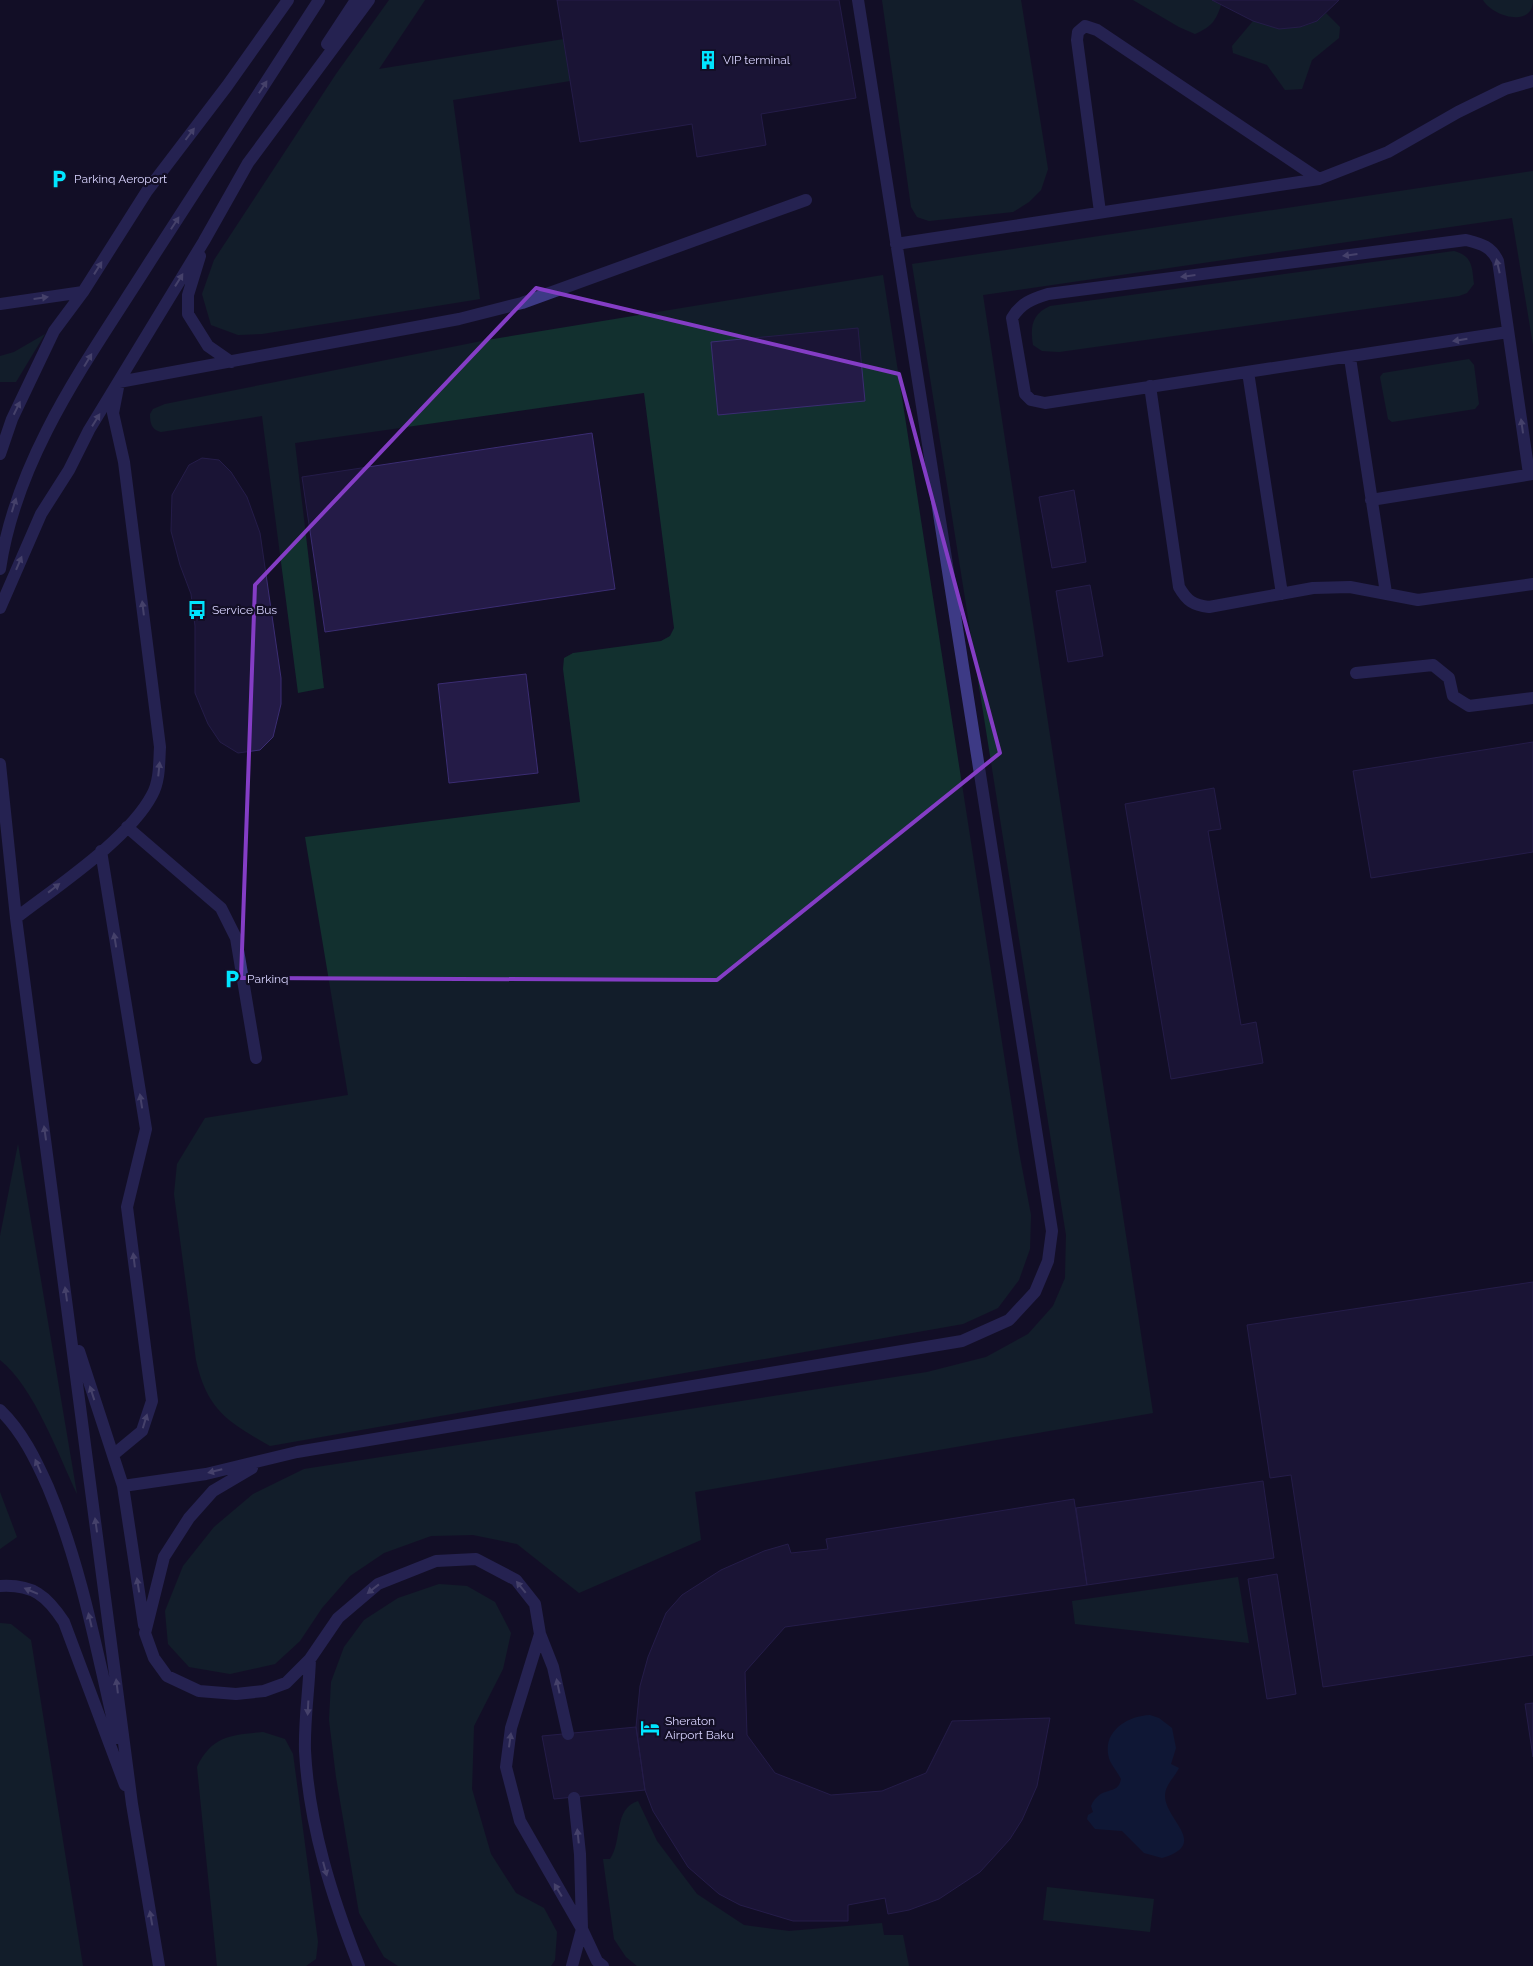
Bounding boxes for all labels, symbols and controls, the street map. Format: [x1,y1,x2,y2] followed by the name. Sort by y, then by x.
[697,49,719,71] building icon: VIP terminal
[723,53,791,67] place label: VIP terminal
[258,80,268,93] one-way arrow
[185,128,196,141] one-way arrow
[48,168,70,190] parking icon: Parkinq Aeroport
[74,172,167,186] place label: Parkinq Aeroport
[171,217,180,230] one-way arrow
[1341,251,1357,259] one-way arrow
[1494,258,1502,273] one-way arrow
[93,261,103,275] one-way arrow
[1180,272,1196,280] one-way arrow
[175,274,184,287] one-way arrow
[34,294,50,302] one-way arrow
[1452,336,1468,344] one-way arrow
[83,354,92,367] one-way arrow
[13,401,21,415] one-way arrow
[91,413,100,426] one-way arrow
[1518,418,1526,434] one-way arrow
[11,497,19,512] one-way arrow
[16,556,24,570] one-way arrow
[186,599,208,621] bus stop icon: Service Bus
[139,600,147,616] one-way arrow
[212,603,277,617] place label: Service Bus
[155,761,163,777] one-way arrow
[48,883,61,894] one-way arrow
[111,932,119,948] one-way arrow
[221,968,243,990] parking icon: Parkinq
[247,972,289,986] place label: Parkinq
[137,1093,145,1109] one-way arrow
[41,1125,49,1141] one-way arrow
[129,1252,137,1268] one-way arrow
[62,1286,70,1302] one-way arrow
[88,1385,96,1400] one-way arrow
[142,1413,150,1428] one-way arrow
[34,1459,42,1473] one-way arrow
[208,1467,223,1475] one-way arrow
[92,1516,100,1532] one-way arrow
[133,1576,141,1592] one-way arrow
[516,1580,527,1593] one-way arrow
[366,1584,380,1594] one-way arrow
[24,1586,38,1594] one-way arrow
[86,1612,94,1627] one-way arrow
[113,1678,121,1694] one-way arrow
[553,1678,561,1694] one-way arrow
[303,1700,311,1716] one-way arrow
[665,1714,734,1742] place label: Sheraton Airport Baku
[639,1717,661,1739] hotel icon: Sheraton Airport Baku
[506,1731,514,1747] one-way arrow
[574,1828,582,1844] one-way arrow
[321,1861,329,1876] one-way arrow
[554,1883,563,1896] one-way arrow
[147,1910,155,1926] one-way arrow

